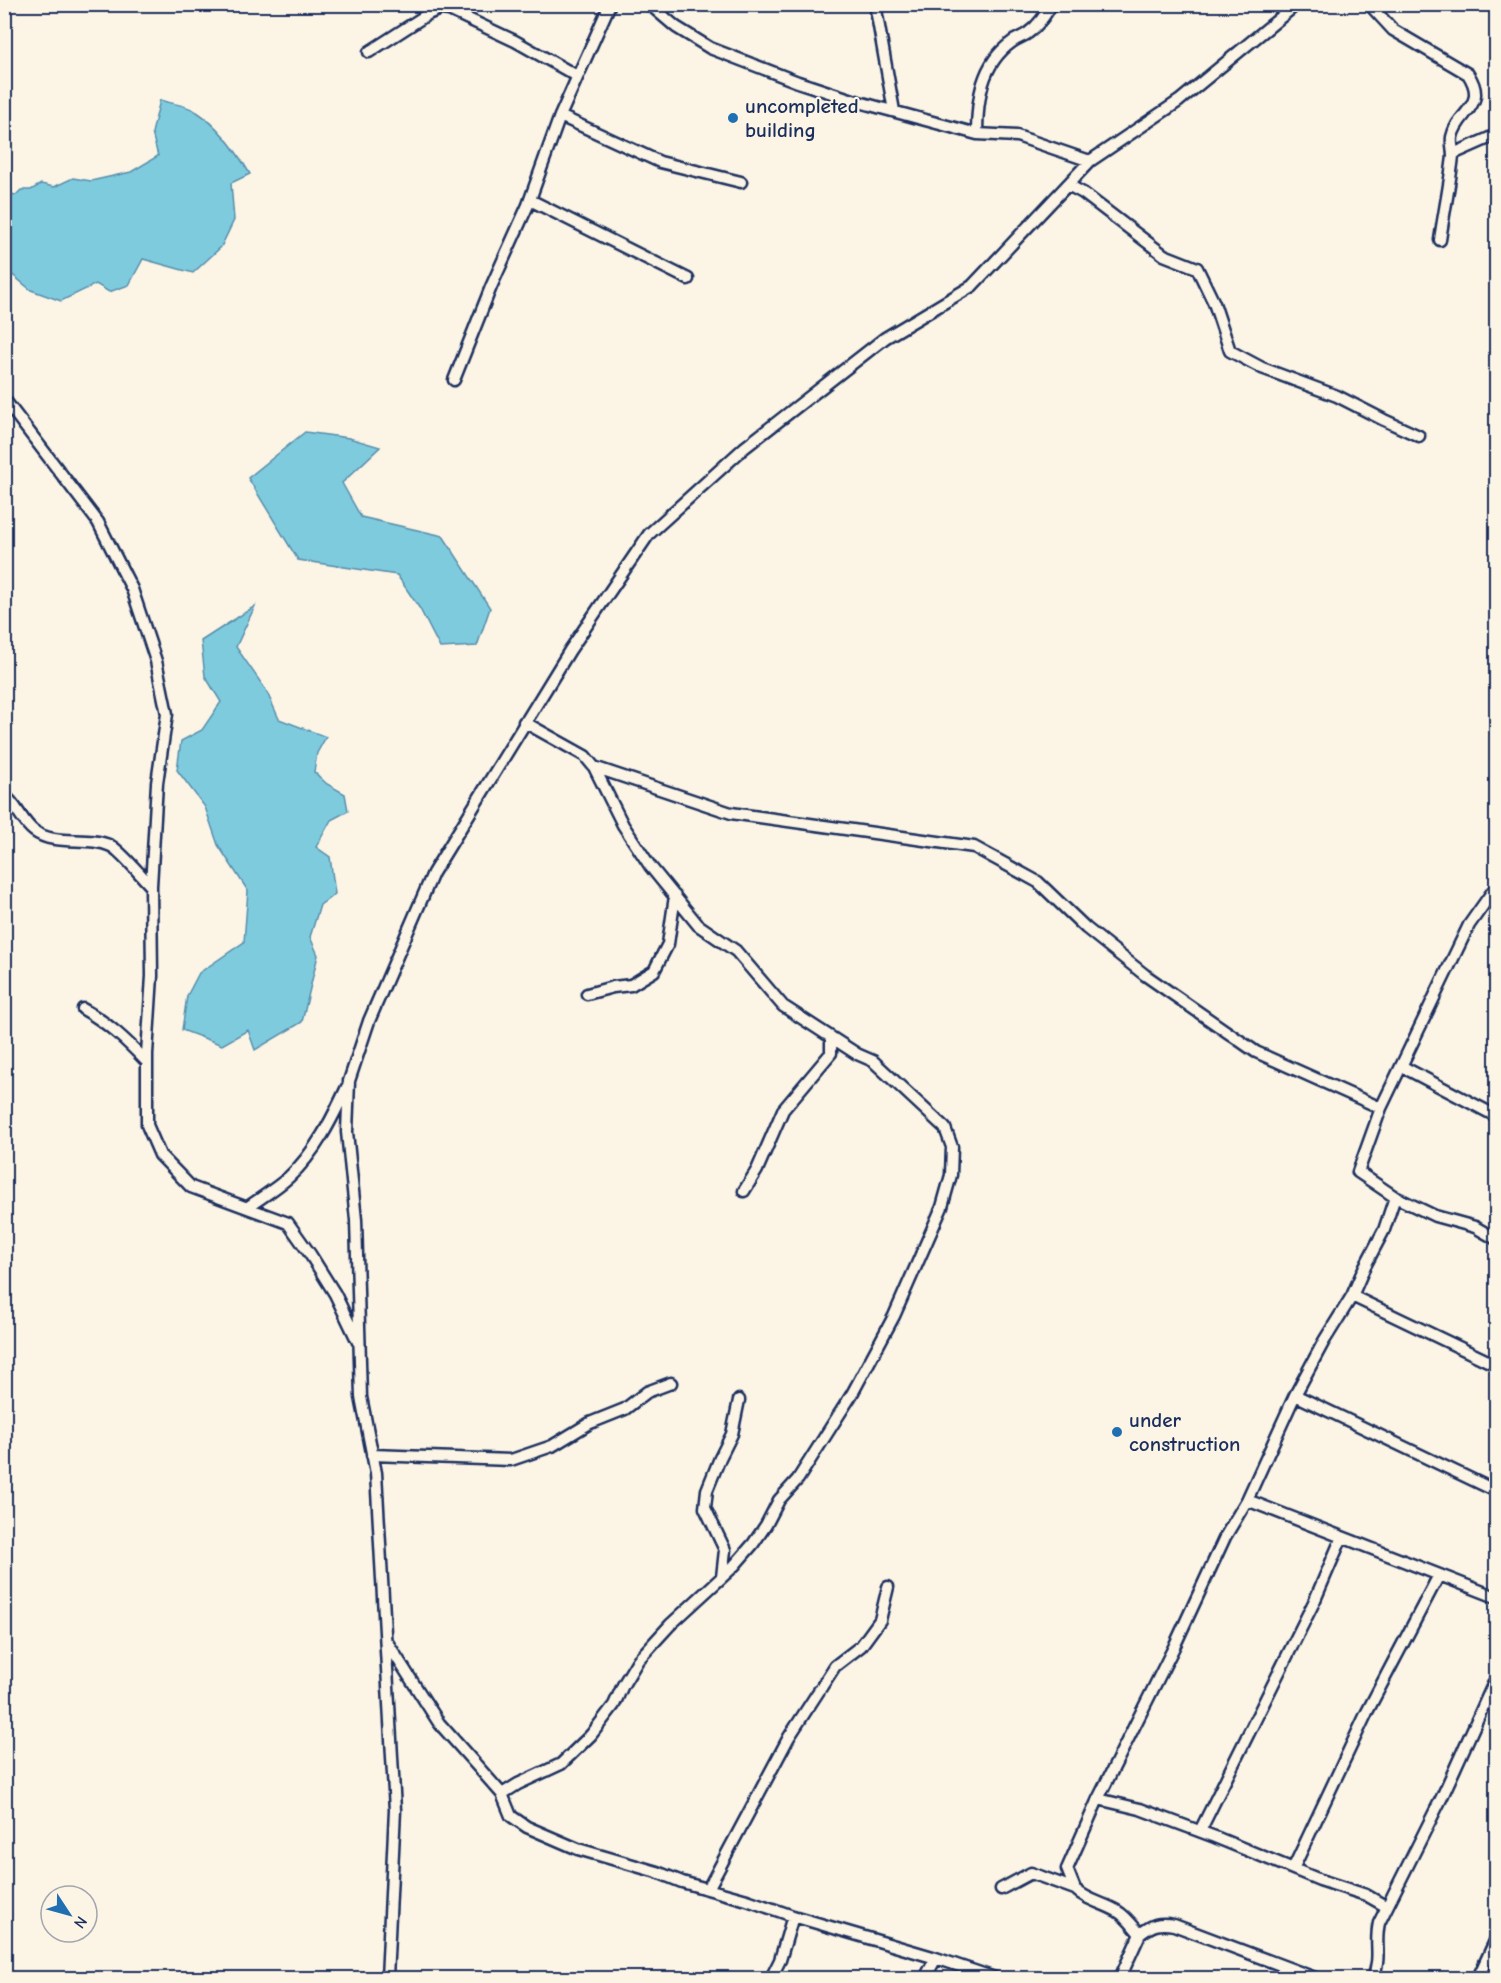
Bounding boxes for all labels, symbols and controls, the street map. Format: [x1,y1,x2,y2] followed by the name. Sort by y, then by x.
[745,94,859,142] place label: uncompleted building
[726,111,740,125] marker: uncompleted building
[1129,1408,1240,1456] place label: under construction
[1110,1425,1124,1439] marker: under construction
[39,1884,99,1944] north arrow
[70,1913,91,1932] text: N

